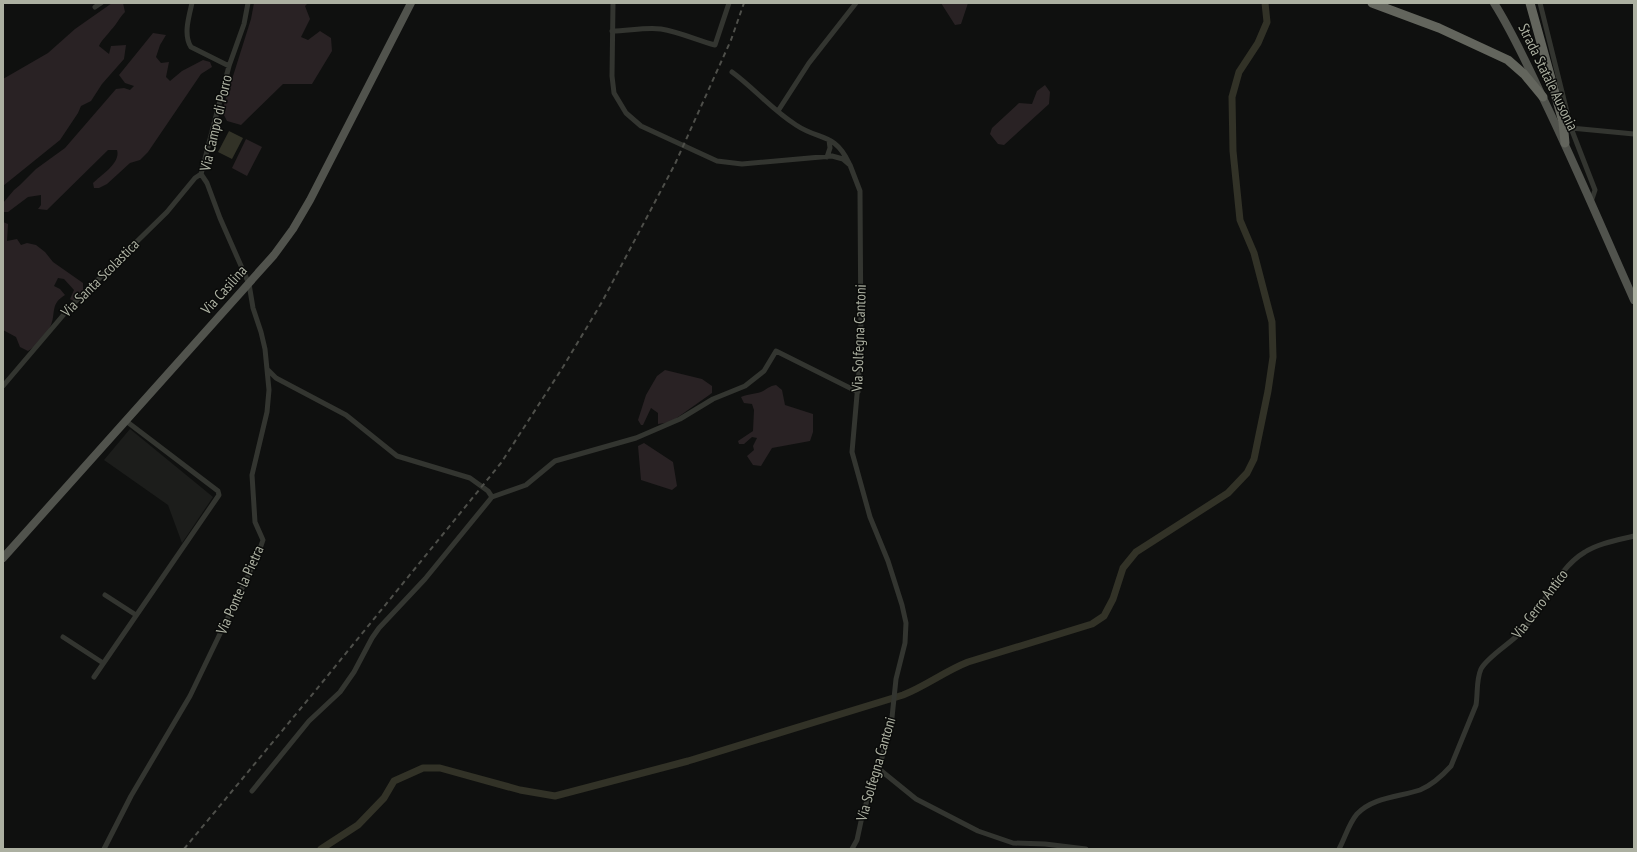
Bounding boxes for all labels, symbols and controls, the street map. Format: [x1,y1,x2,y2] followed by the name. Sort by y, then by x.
[1514,20,1583,133] street label: Strada Statale Ausonia
[195,73,236,174] street label: Via Campo di Porro
[56,235,143,321] street label: Via Santa Scolastica
[196,261,251,319] street label: Via Casilina
[847,284,870,393] street label: Via Solfegna Cantoni
[211,542,268,638] street label: Via Ponte la Pietra
[1507,565,1572,643] street label: Via Cerro Antico
[851,715,899,824] street label: Via Solfegna Cantoni

